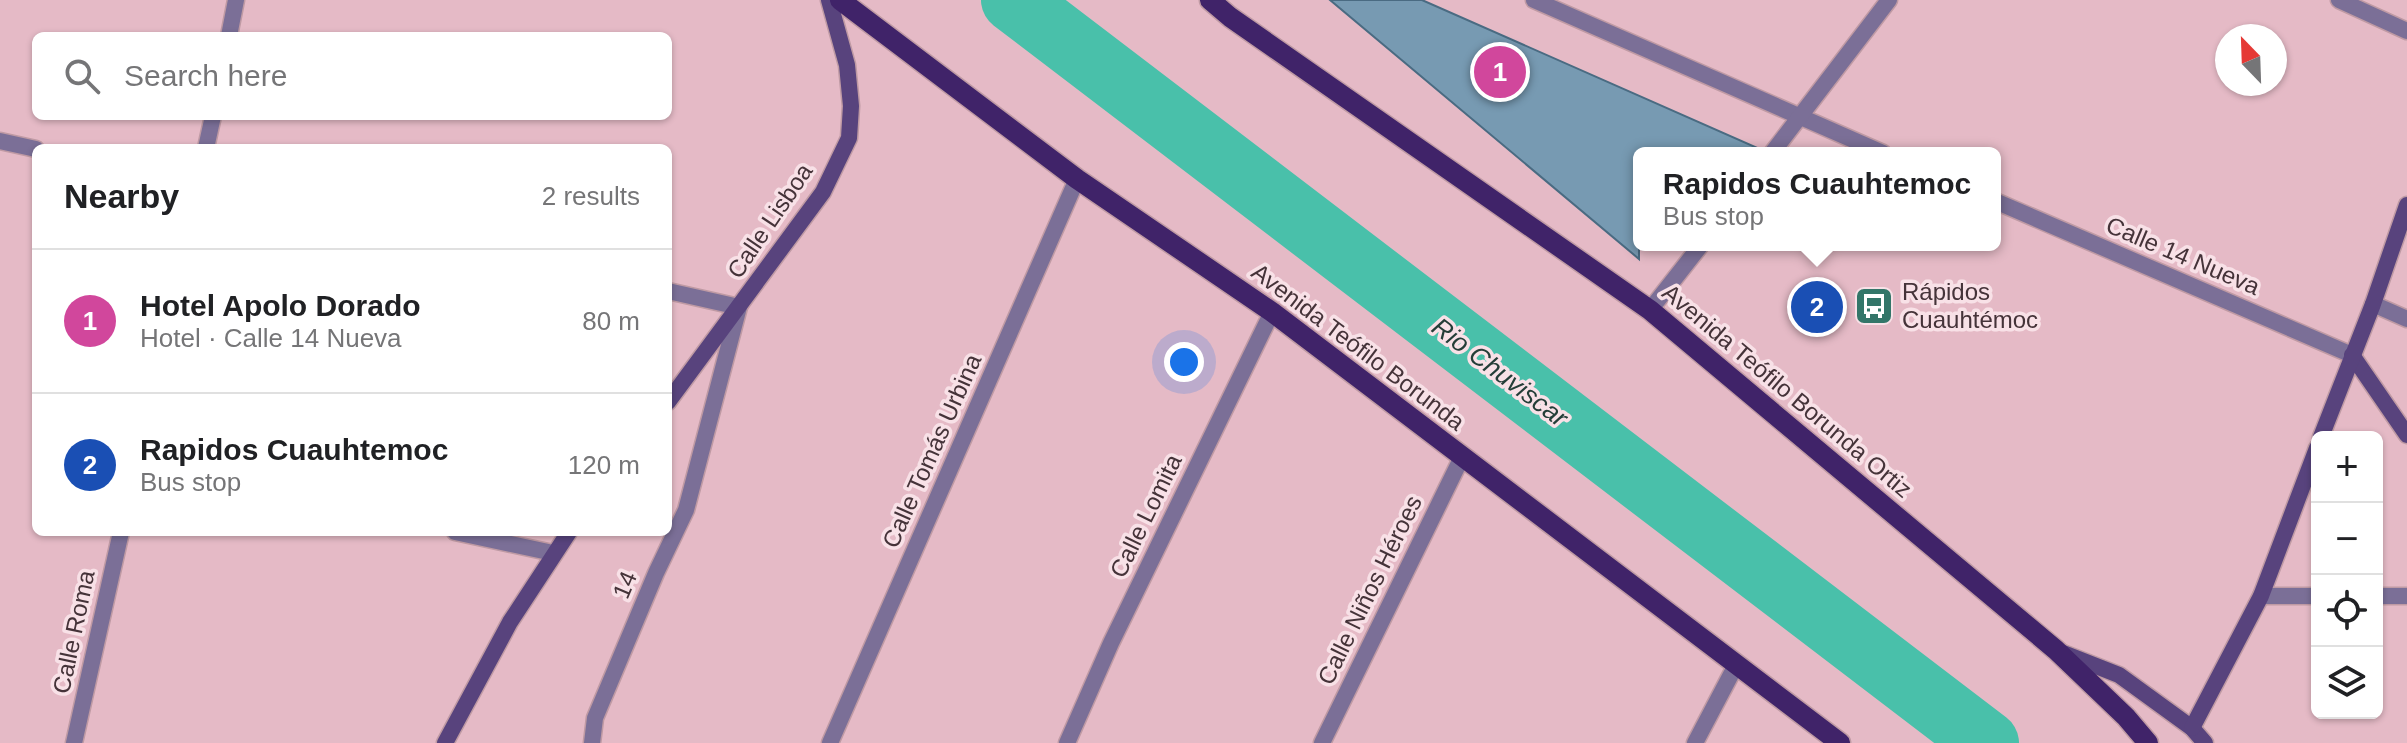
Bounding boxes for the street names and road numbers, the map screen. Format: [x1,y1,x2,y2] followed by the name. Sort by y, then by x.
[721,158,818,283] street label: Calle Lisboa
[2102,211,2265,300] street label: Calle 14 Nueva
[1247,258,1470,436] street label: Avenida Teófilo Borunda
[1657,279,1917,503] street label: Avenida Teófilo Borunda Ortiz
[877,349,987,552] street label: Calle Tomás Urbina
[1104,449,1187,582] street label: Calle Lomita
[1312,491,1427,689] street label: Calle Niños Héroes
[47,567,100,696] street label: Calle Roma
[607,567,642,602] street label: 14

